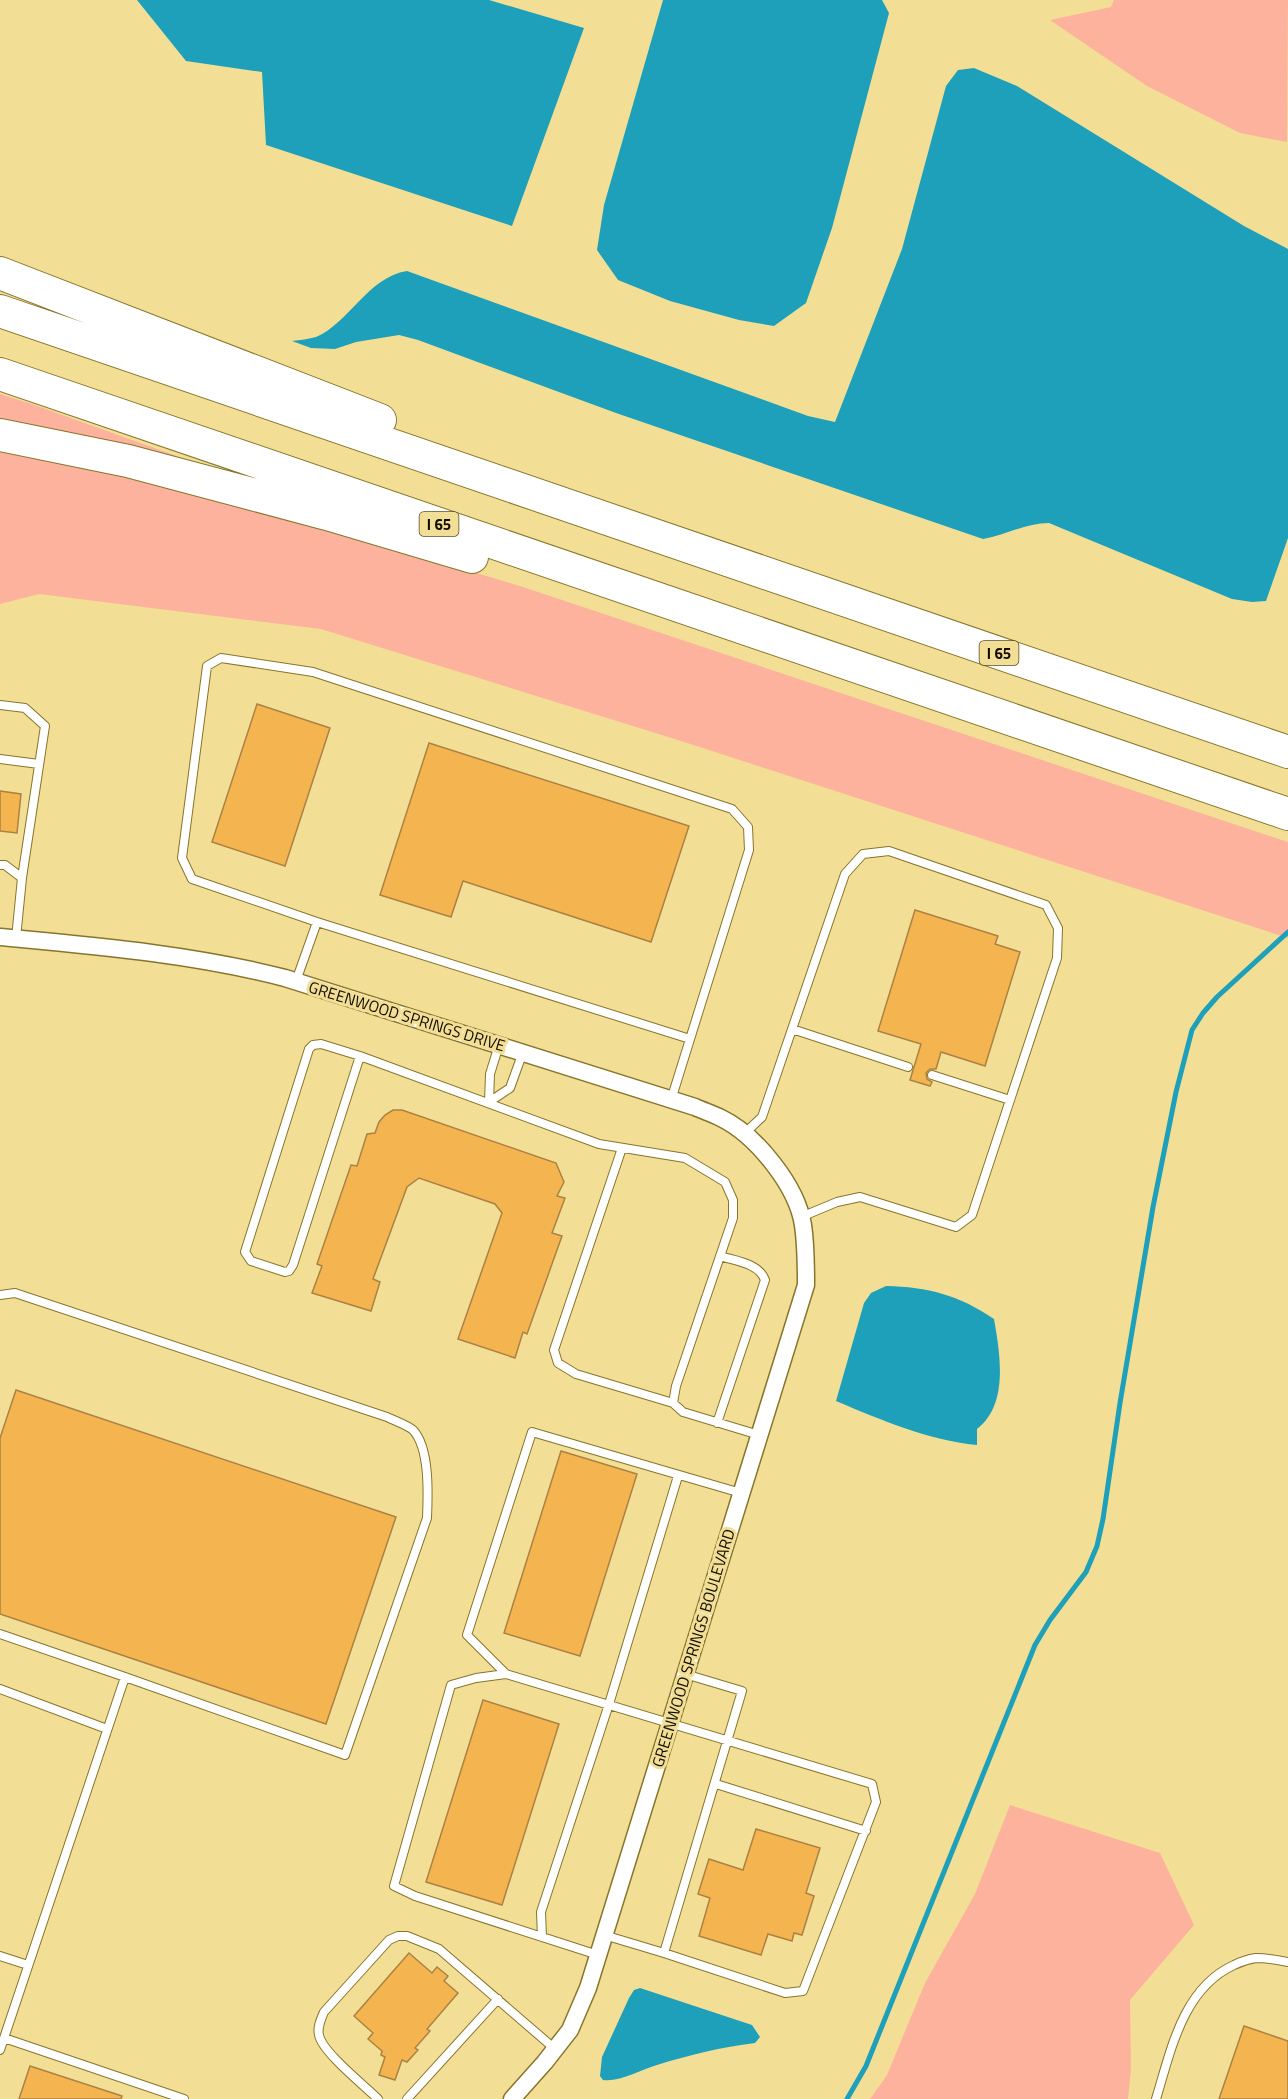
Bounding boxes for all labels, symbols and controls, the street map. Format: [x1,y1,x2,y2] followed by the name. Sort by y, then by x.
[420,512,458,536] road number: I 65
[980,641,1018,665] road number: I 65
[306,975,508,1057] street label: GREENWOOD SPRINGS DRIVE
[645,1526,741,1770] street label: GREENWOOD SPRINGS BOULEVARD

